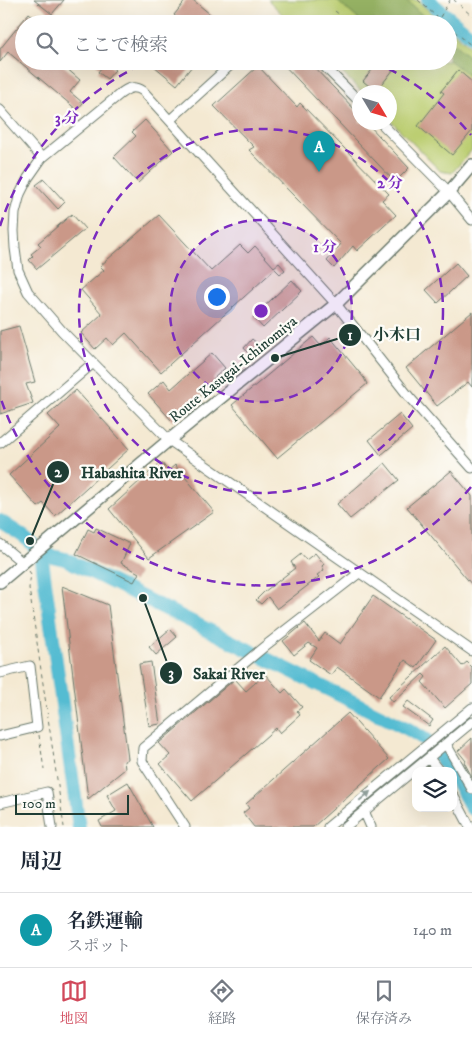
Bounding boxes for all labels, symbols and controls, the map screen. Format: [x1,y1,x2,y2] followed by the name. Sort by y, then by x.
[15,15,457,70] search box
[33,29,61,57] icon: search
[73,34,168,57] text: ここで検索
[352,85,397,130] north arrow
[55,109,79,128] text: 3 分
[303,131,335,172] pin: A
[377,174,403,193] text: 2 分
[313,238,337,257] text: 1 分
[204,284,230,310] your location
[252,302,270,320] centre of rings
[165,311,302,427] street label: Route Kasugai-Ichinomiya
[338,319,431,350] callout: 小木口
[373,325,421,345] text: 小木口
[347,326,353,345] text: 1
[46,457,193,488] callout: Habashita River
[54,463,62,482] text: 2
[81,463,184,483] text: Habashita River
[158,658,275,689] callout: Sakai River
[168,664,174,683] text: 3
[193,664,266,684] text: Sakai River
[412,767,457,812] map controls
[412,767,457,812] button: layers
[358,790,371,801] one-way arrow
[15,792,129,815] scale bar
[22,795,56,813] text: 100 m
[20,849,62,875] text: 周辺
[67,910,143,933] text: 名鉄運輸
[31,920,41,940] text: A
[413,920,452,940] text: 140 m
[67,936,131,956] text: スポット
[60,977,88,1028] tab: 地図
[208,977,236,1028] tab: 経路
[356,977,412,1028] tab: 保存済み

